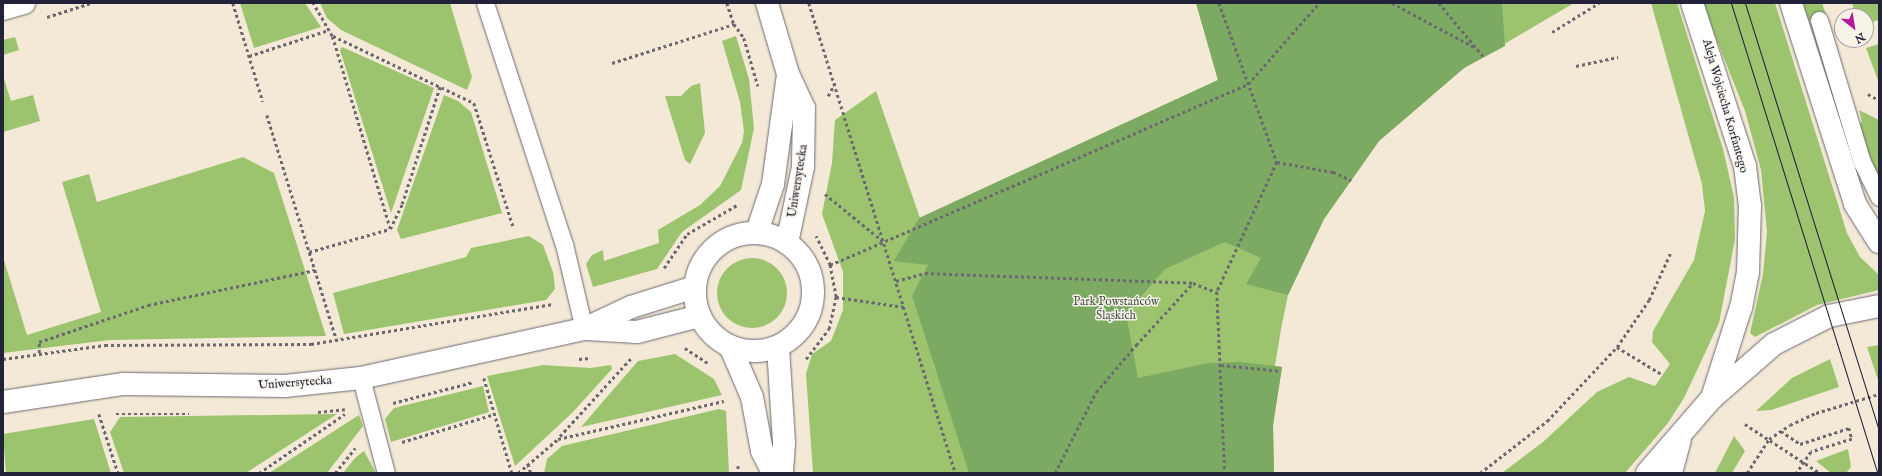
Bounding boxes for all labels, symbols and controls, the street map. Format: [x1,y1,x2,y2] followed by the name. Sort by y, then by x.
[1834,8,1874,48] north arrow
[1852,29,1867,46] text: N
[1699,37,1751,175] street label: Aleja Wojciecha Korfantego
[785,144,811,218] street label: Uniwersytecka
[1073,295,1159,323] park label: Park Powstańców Śląskich
[258,373,332,393] street label: Uniwersytecka

